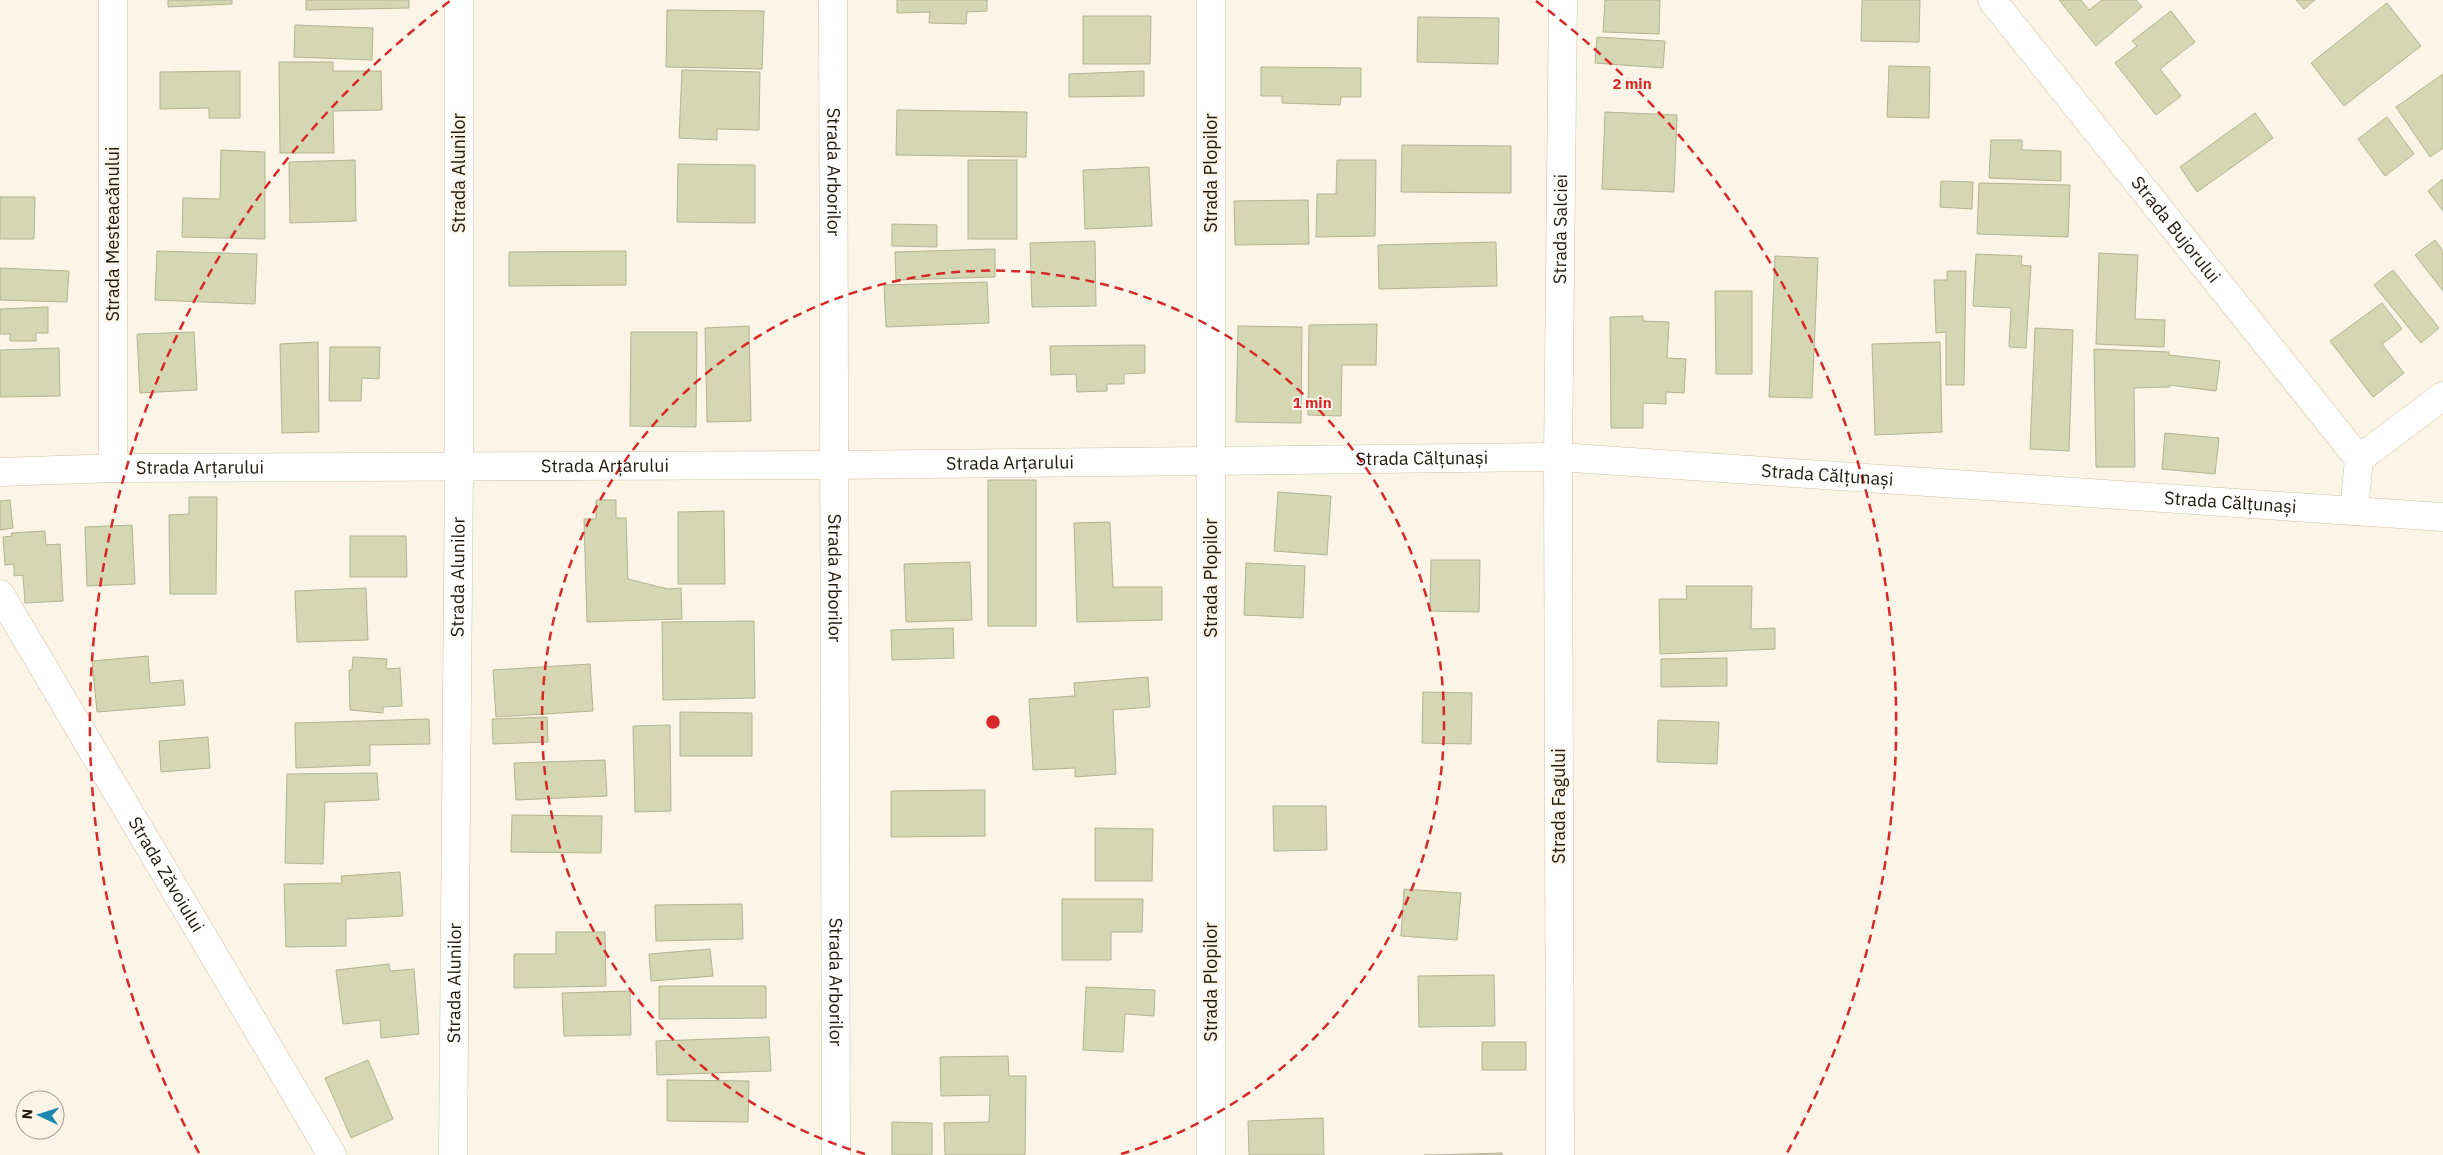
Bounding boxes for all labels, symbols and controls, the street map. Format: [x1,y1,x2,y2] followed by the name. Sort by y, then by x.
[1612,74,1652,93] text: 2 min
[822,108,846,237] street label: Strada Arborilor
[447,113,470,233] street label: Strada Alunilor
[1199,113,1222,233] street label: Strada Plopilor
[101,147,124,321] street label: Strada Mesteacănului
[2126,171,2226,287] street label: Strada Bujorului
[1548,174,1572,284] street label: Strada Salciei
[1292,393,1332,412] text: 1 min
[1355,446,1488,470] street label: Strada Călțunași
[946,450,1074,475] street label: Strada Arțarului
[541,454,669,477] street label: Strada Arțarului
[136,455,264,479] street label: Strada Arțarului
[1760,459,1894,491] street label: Strada Călțunași
[2163,486,2297,518] street label: Strada Călțunași
[823,514,847,643] street label: Strada Arborilor
[446,516,470,637] street label: Strada Alunilor
[1199,518,1222,638] street label: Strada Plopilor
[984,713,1002,731] centre of rings
[1547,748,1570,864] street label: Strada Fagului
[123,812,210,936] street label: Strada Zăvoiului
[824,918,848,1047] street label: Strada Arborilor
[442,922,466,1043] street label: Strada Alunilor
[1199,922,1222,1042] street label: Strada Plopilor
[15,1090,65,1140] north arrow
[18,1108,36,1120] text: N

